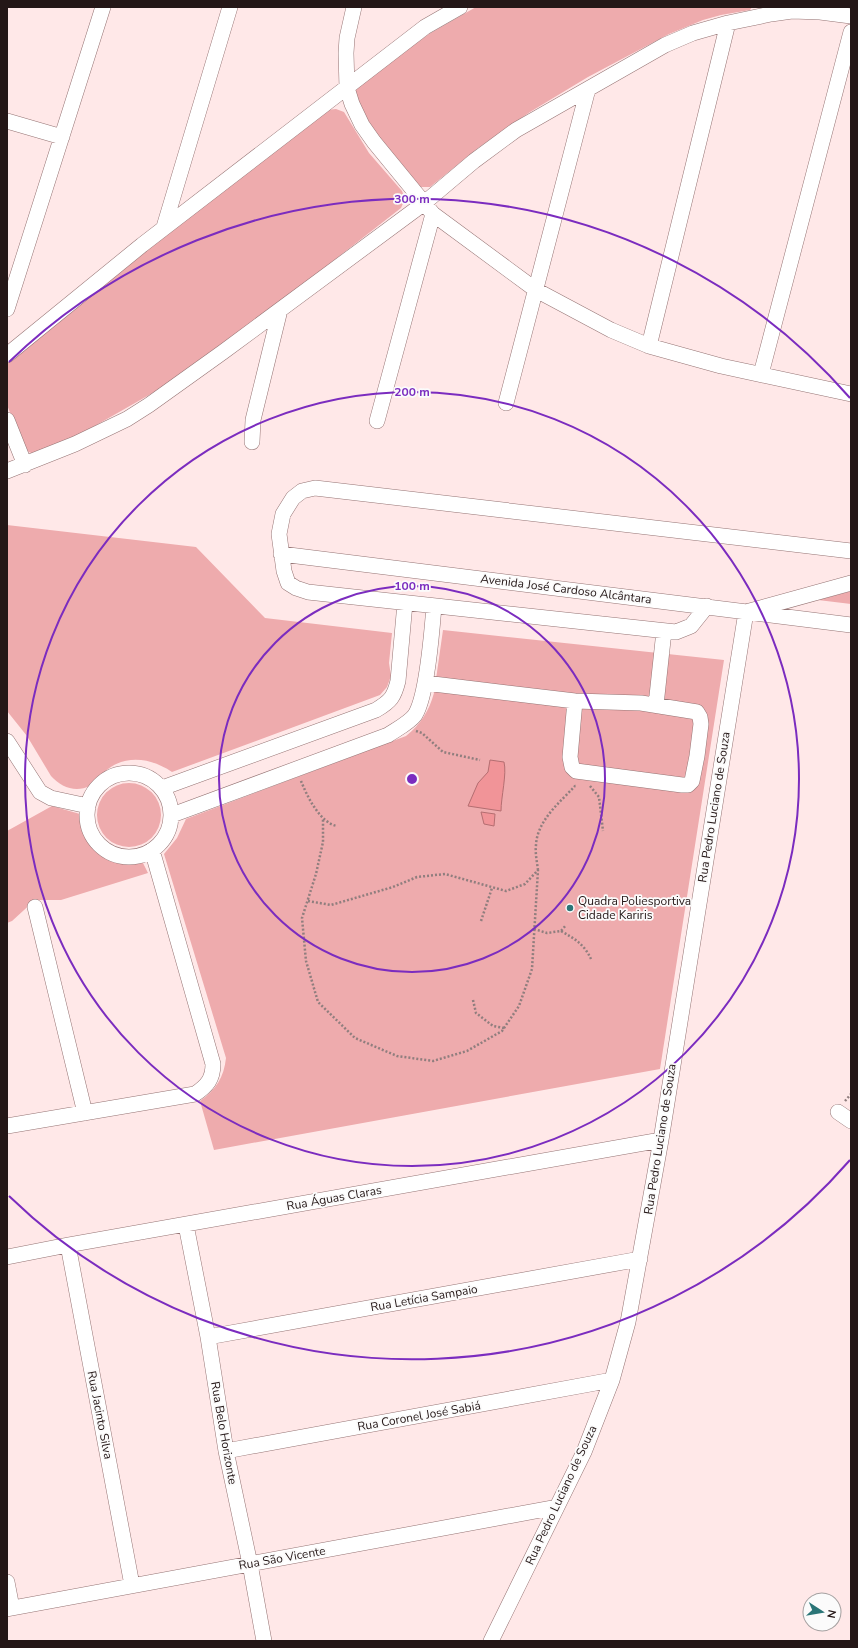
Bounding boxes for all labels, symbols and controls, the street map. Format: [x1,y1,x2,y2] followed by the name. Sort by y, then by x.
[394,191,430,207] text: 300 m
[394,384,430,400] text: 200 m
[479,571,653,607] street label: Avenida José Cardoso Alcântara
[394,578,430,594] text: 100 m
[694,730,734,884] street label: Rua Pedro Luciano de Souza
[405,772,419,786] centre of rings
[578,893,691,923] place label: Quadra Poliesportiva Cidade Kariris
[565,903,575,913] marker: Quadra Poliesportiva Cidade Kariris
[640,1062,680,1216] street label: Rua Pedro Luciano de Souza
[285,1182,383,1214] street label: Rua Águas Claras
[369,1281,479,1315] street label: Rua Letícia Sampaio
[84,1370,116,1460] street label: Rua Jacinto Silva
[207,1380,241,1486] street label: Rua Belo Horizonte
[356,1397,482,1435] street label: Rua Coronel José Sabiá
[522,1423,600,1567] street label: Rua Pedro Luciano de Souza
[237,1542,327,1574] street label: Rua São Vicente
[802,1592,842,1632] north arrow
[823,1608,839,1620] text: N

